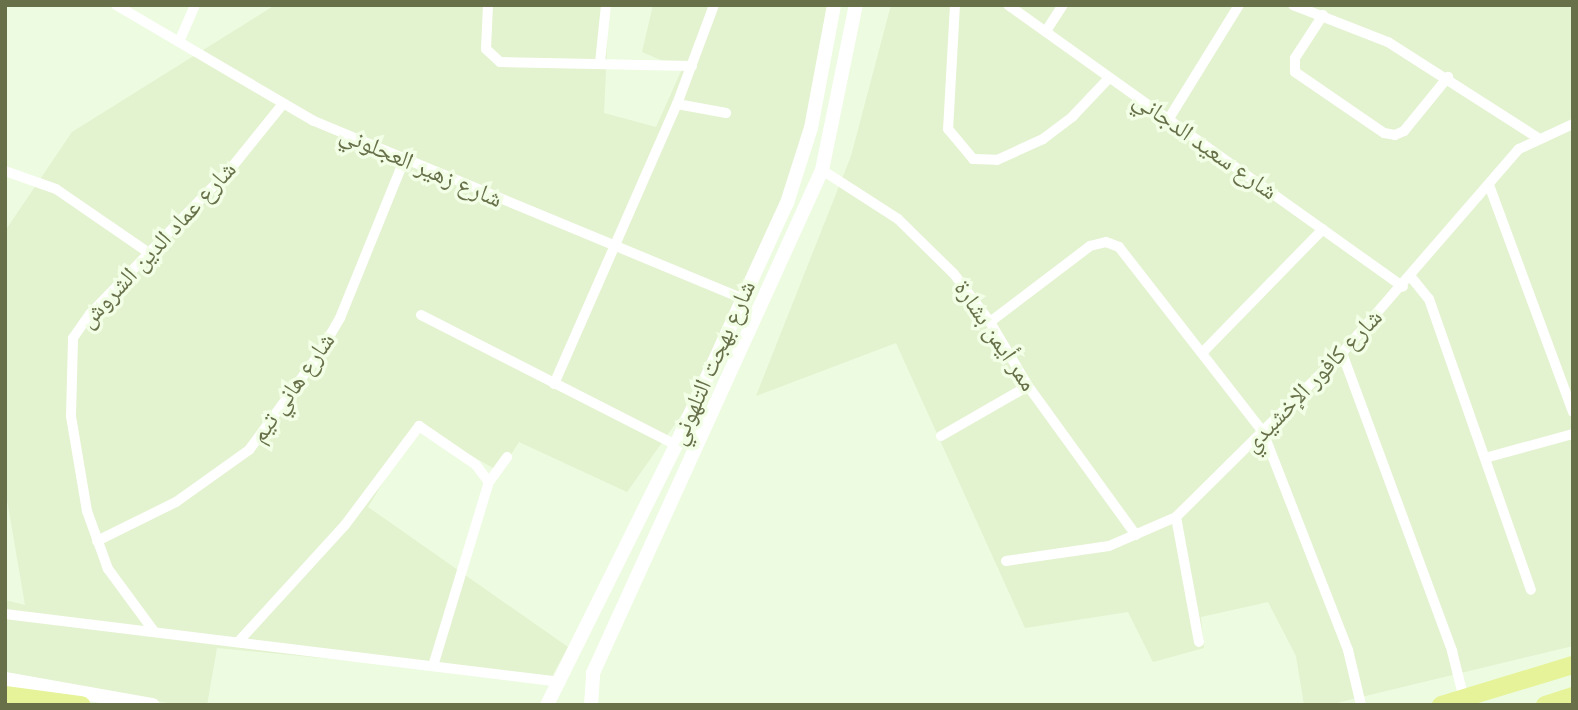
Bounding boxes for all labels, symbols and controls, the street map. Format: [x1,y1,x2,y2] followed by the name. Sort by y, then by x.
[1127,86,1283,206] street label: شارع سعيد الدجاني
[335,120,507,214] street label: شارع زهير العجلوني
[73,156,243,334] street label: شارع عماد الدين الشروش
[947,275,1043,397] street label: ممر أيمن بشارة
[664,276,762,450] street label: شارع بهجت التلهوني
[1237,303,1389,459] street label: شارع كافور الإخشيدي
[245,327,341,449] street label: شارع هاني تيم

